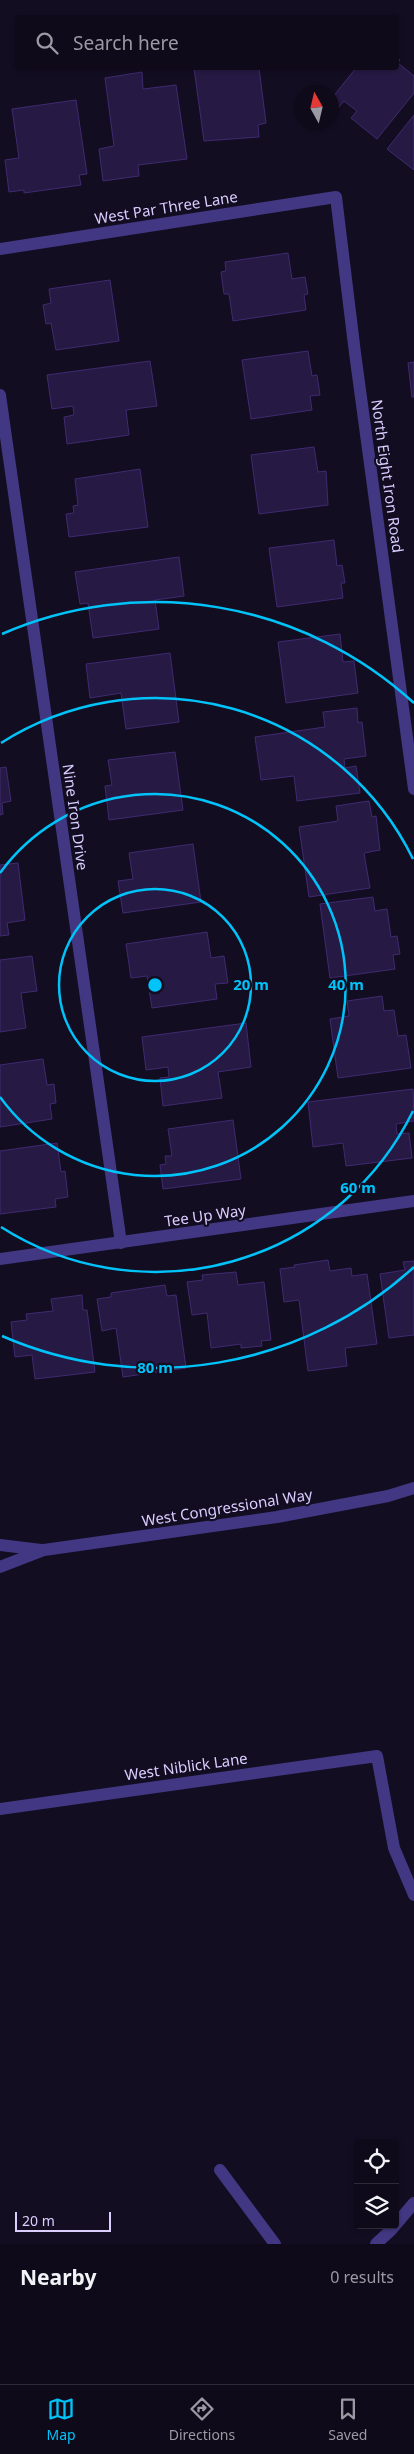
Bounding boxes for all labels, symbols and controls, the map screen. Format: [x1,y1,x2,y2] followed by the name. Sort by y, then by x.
[15,15,399,70] search box
[33,29,61,57] icon: search
[73,30,179,56] text: Search here
[294,85,339,130] north arrow
[93,186,239,228] street label: West Par Three Lane
[367,398,409,554] street label: North Eight Iron Road
[59,763,93,871] street label: Nine Iron Drive
[233,974,269,994] text: 20 m
[328,974,364,994] text: 40 m
[146,976,164,994] centre of rings
[340,1177,376,1197] text: 60 m
[163,1199,247,1231] street label: Tee Up Way
[137,1357,173,1377] text: 80 m
[140,1484,314,1530] street label: West Congressional Way
[123,1747,249,1785] street label: West Niblick Lane
[354,2139,399,2229] map controls
[354,2139,399,2184] button: locate
[354,2184,399,2229] button: layers
[15,2209,111,2232] scale bar
[22,2211,55,2230] text: 20 m
[20,2263,96,2291] text: Nearby
[330,2266,394,2288] text: 0 results
[47,2395,76,2444] tab: Map
[169,2395,235,2444] tab: Directions
[328,2395,367,2444] tab: Saved

